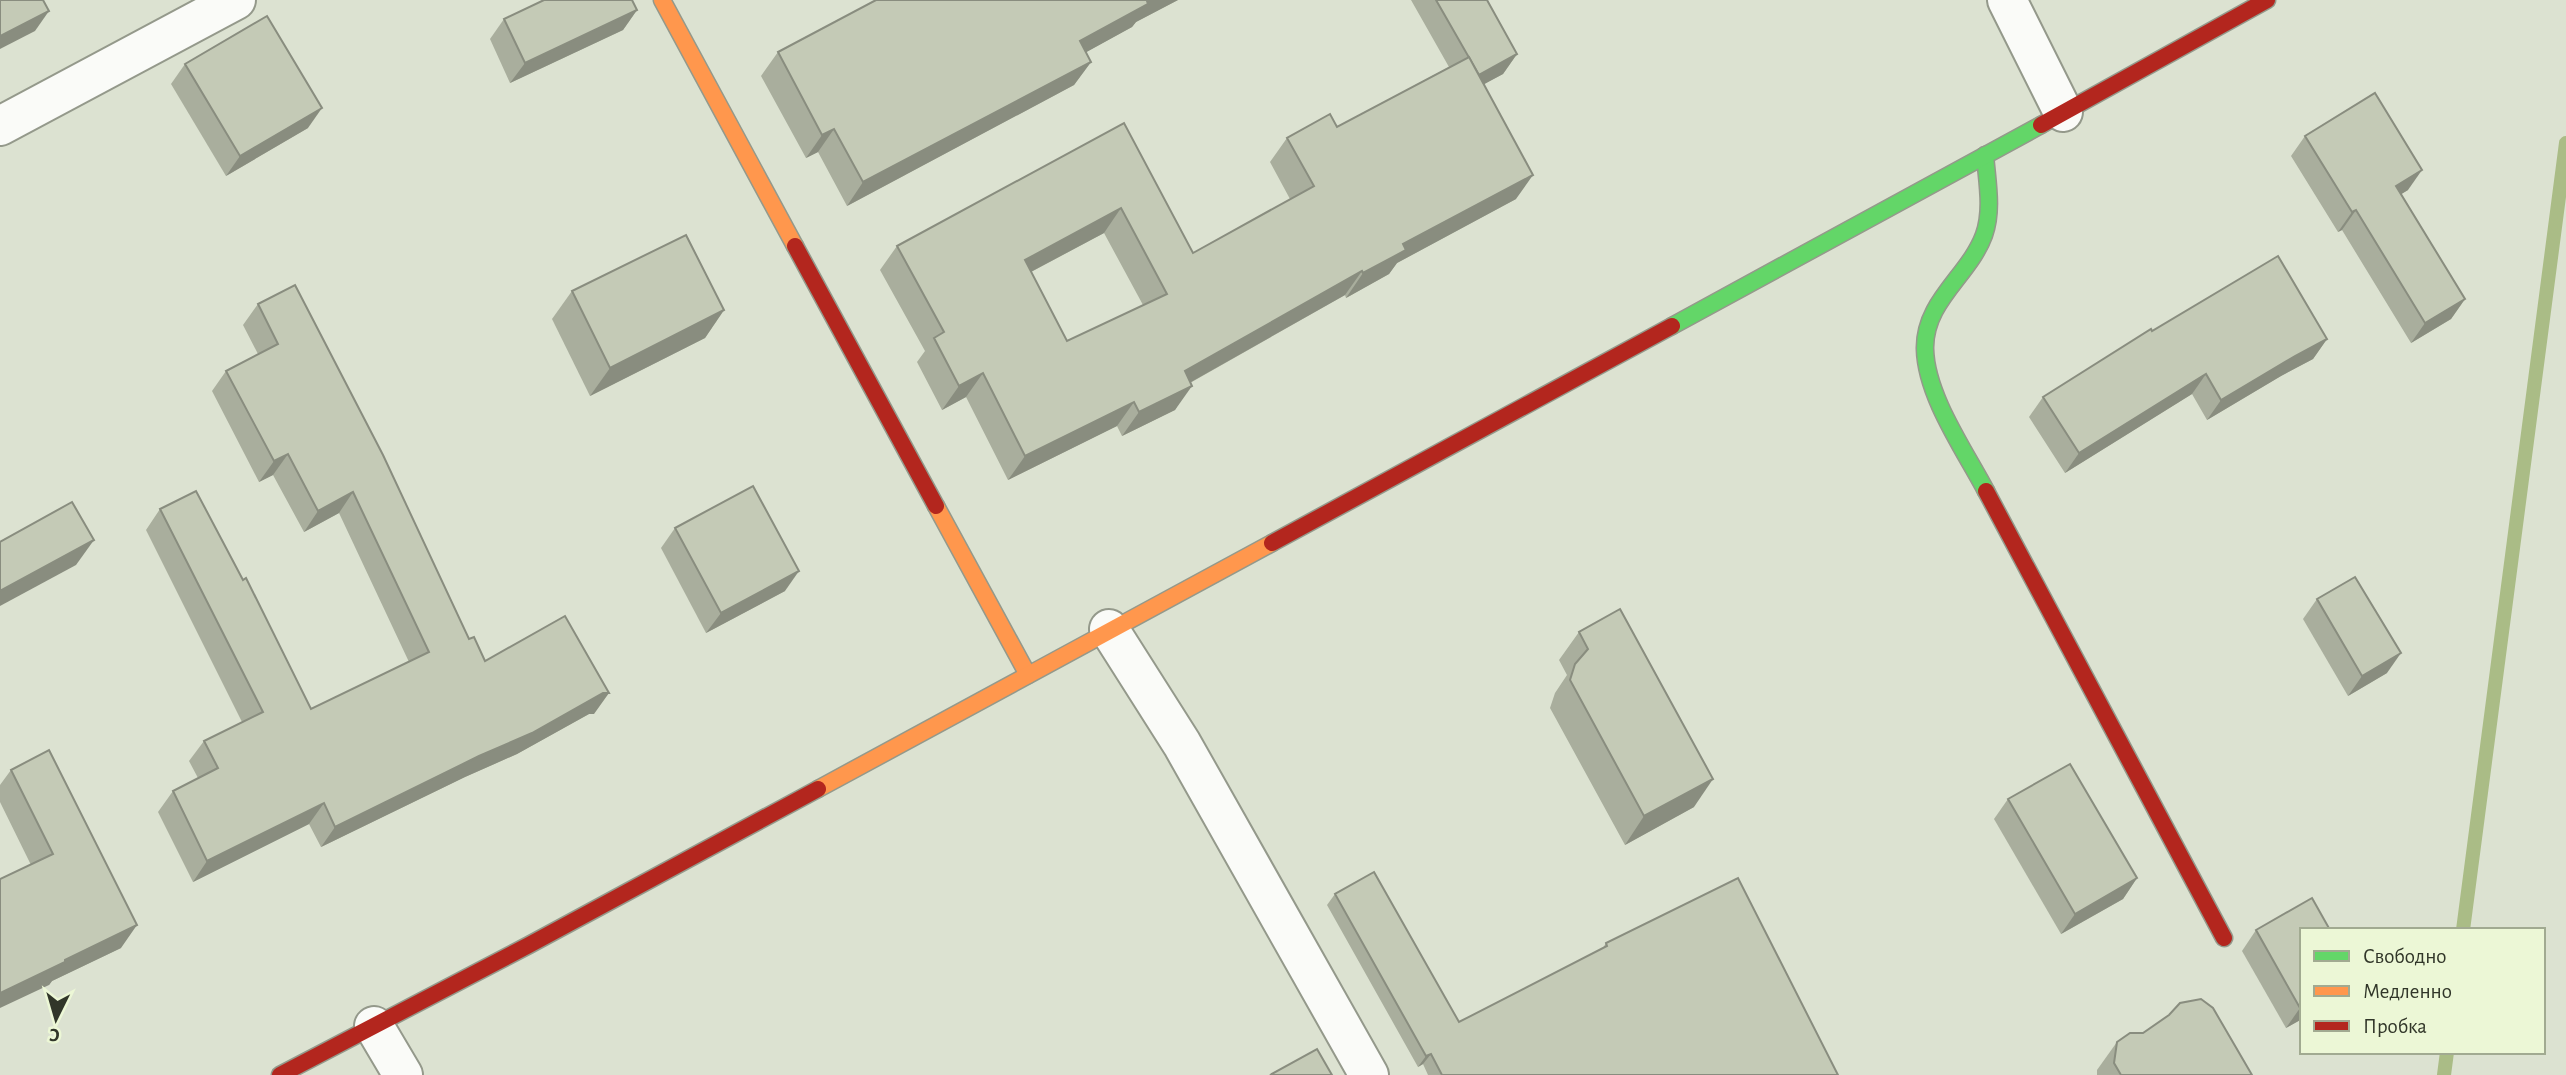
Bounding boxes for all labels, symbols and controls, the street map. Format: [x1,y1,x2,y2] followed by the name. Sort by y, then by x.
[2300,928,2545,1054] legend
[2363,946,2447,967] text: Свободно
[2363,981,2452,1002] text: Медленно
[21,984,91,1054] north arrow
[2363,1016,2427,1037] text: Пробка
[49,1025,61,1044] text: С

